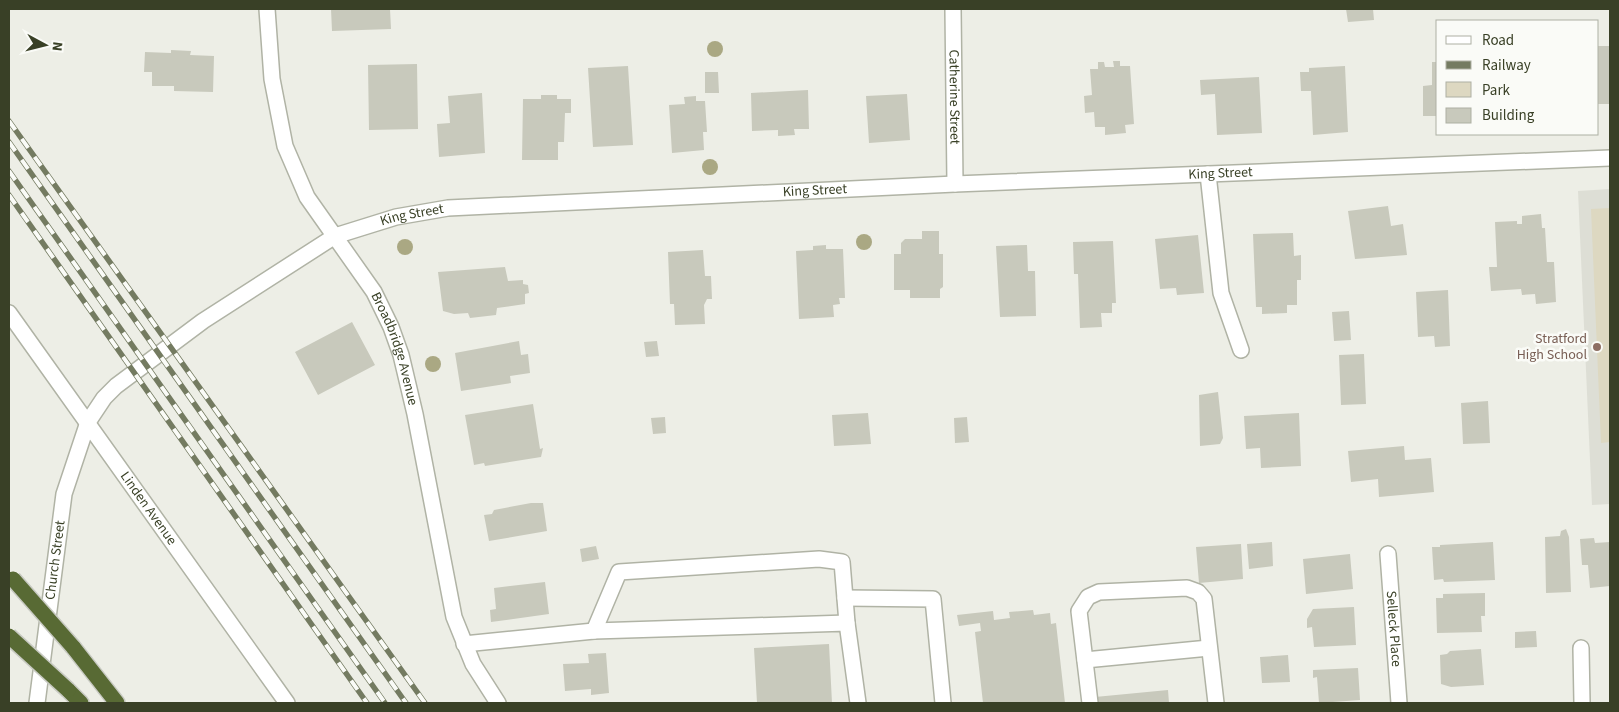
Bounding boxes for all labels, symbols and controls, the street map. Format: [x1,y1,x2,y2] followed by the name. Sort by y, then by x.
[20,20,70,70] north arrow
[1436,20,1599,135] legend
[1482,30,1514,51] text: Road
[46,41,67,52] text: N
[943,49,965,145] street label: Catherine Street
[1482,55,1531,76] text: Railway
[1482,80,1511,101] text: Park
[1482,105,1535,126] text: Building
[1188,162,1253,185] street label: King Street
[782,179,848,202] street label: King Street
[378,199,445,231] street label: King Street
[366,289,423,408] street label: Broadbridge Avenue
[1517,329,1587,365] place label: Stratford High School
[1591,341,1603,353] marker: Stratford High School
[115,467,182,549] street label: Linden Avenue
[40,519,71,601] street label: Church Street
[1381,590,1406,668] street label: Selleck Place

